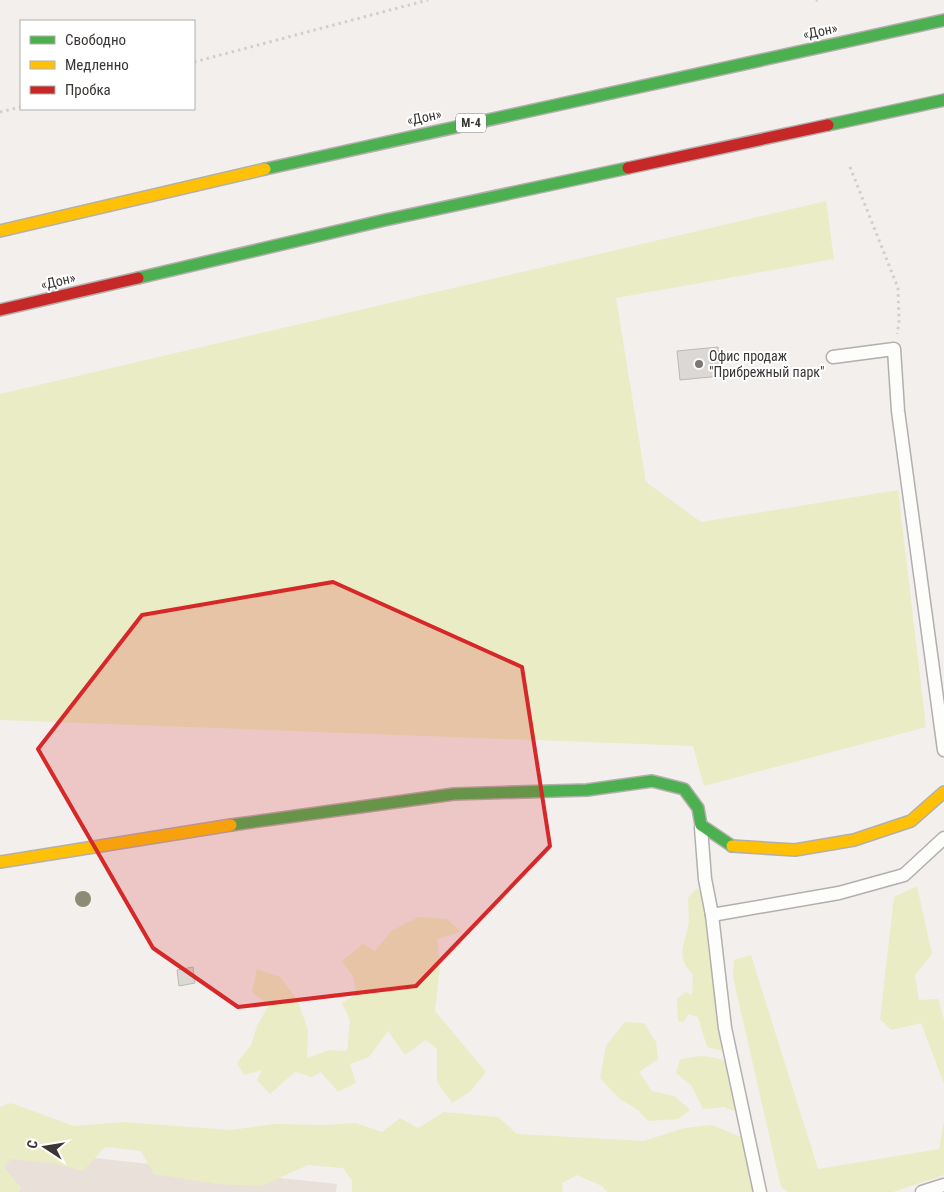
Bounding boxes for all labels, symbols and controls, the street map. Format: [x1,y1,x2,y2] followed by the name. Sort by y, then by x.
[801,19,839,42] street label: «Дон»
[20,20,195,110] legend
[65,31,126,49] text: Свободно
[65,56,129,74] text: Медленно
[65,81,111,99] text: Пробка
[405,105,443,128] street label: «Дон»
[456,114,486,132] road number: М-4
[39,269,77,293] street label: «Дон»
[709,348,825,380] place label: Офис продаж "Прибрежный парк"
[693,358,705,370] marker: Офис продаж "Прибрежный парк"
[20,1122,70,1172] north arrow
[24,1139,41,1150] text: С

